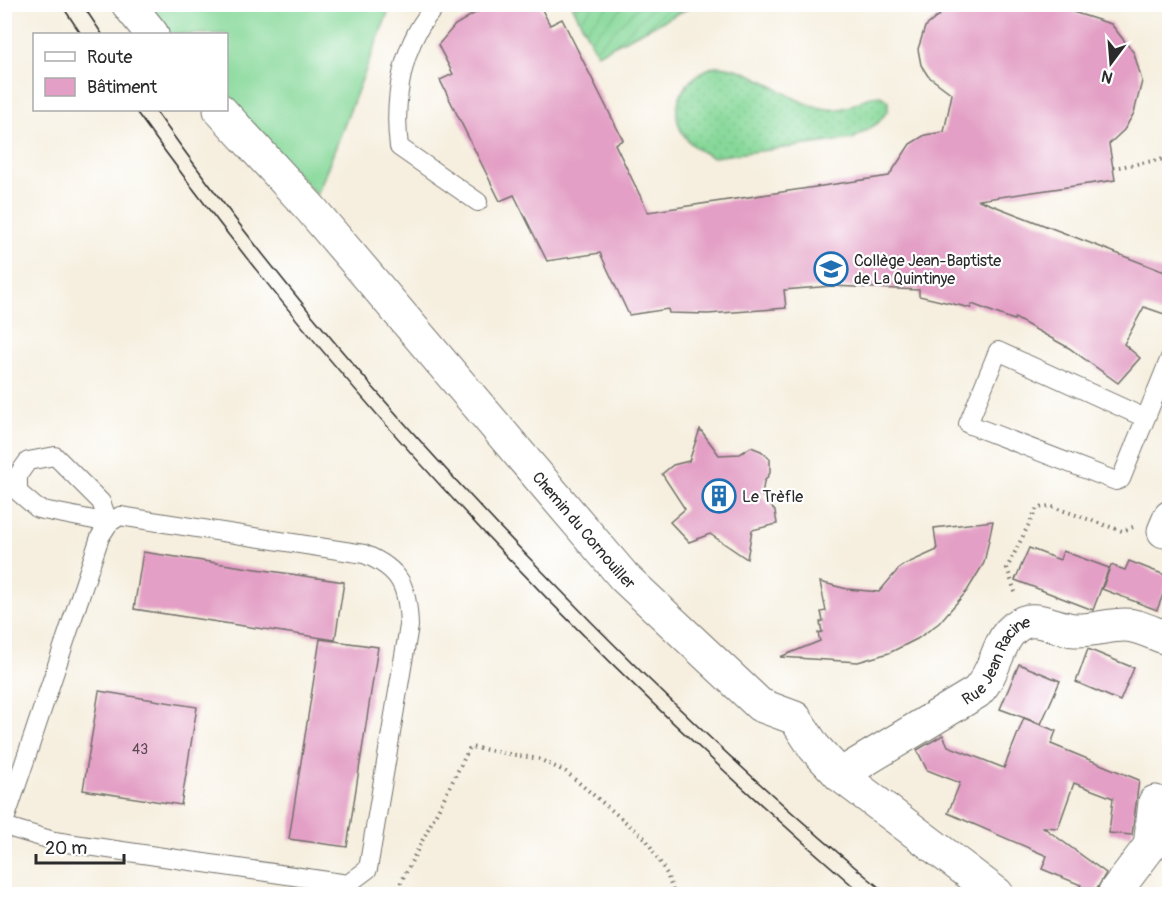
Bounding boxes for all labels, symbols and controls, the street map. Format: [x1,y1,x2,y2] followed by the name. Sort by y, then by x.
[33,33,228,111] legend
[1081,33,1141,93] north arrow
[87,46,132,69] text: Route
[1099,65,1115,88] text: N
[87,76,158,99] text: Bâtiment
[813,251,849,287] school or university icon: Collège Jean-Baptiste de La Quintinye
[854,251,1001,289] place label: Collège Jean-Baptiste de La Quintinye
[528,468,640,594] street label: Chemin du Cornouiller
[701,478,737,514] building icon: Le Trèfle
[742,487,803,507] place label: Le Trèfle
[958,612,1033,710] street label: Rue Jean Racine
[132,741,148,758] house number: 43
[36,827,124,865] scale bar
[45,837,87,860] text: 20 m

